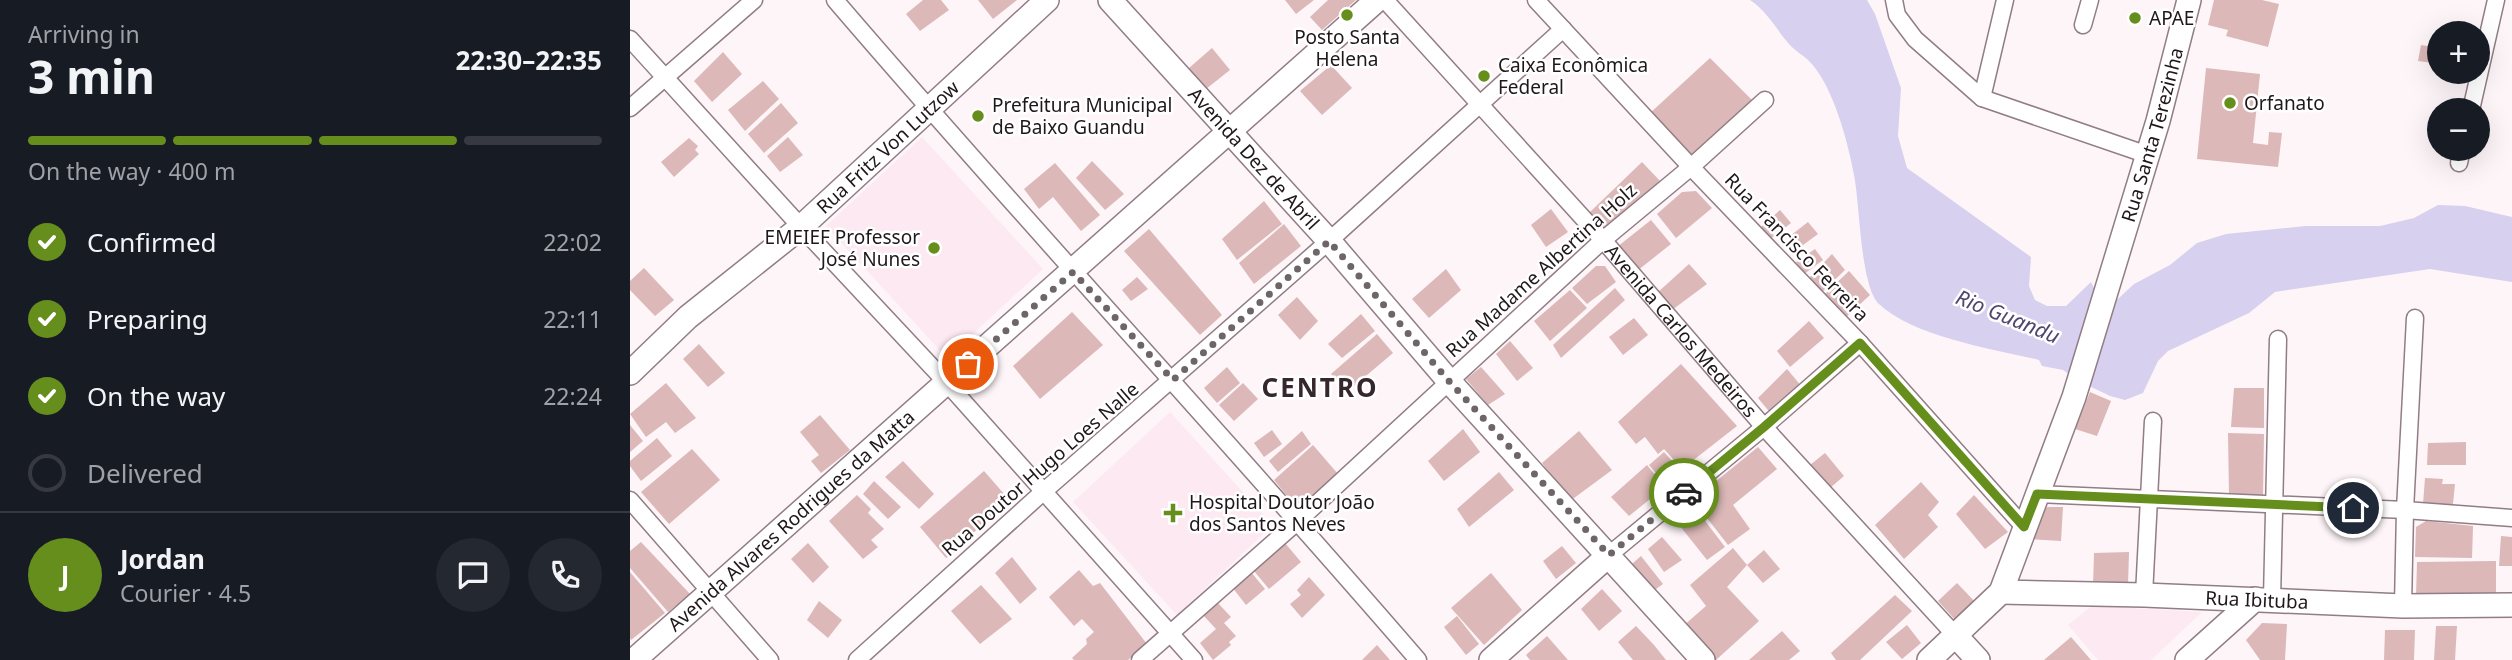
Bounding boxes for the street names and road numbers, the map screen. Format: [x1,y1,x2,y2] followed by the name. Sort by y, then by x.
[2115,45,2189,225] street label: Rua Santa Terezinha
[811,75,965,219] street label: Rua Fritz Von Lutzow
[1183,82,1325,235] street label: Avenida Dez de Abril
[1719,167,1875,327] street label: Rua Francisco Ferreira
[1440,177,1642,363] street label: Rua Madame Albertina Holz
[1599,239,1763,423] street label: Avenida Carlos Medeiros
[936,376,1144,562] street label: Rua Doutor Hugo Loes Nalle
[662,404,920,637] street label: Avenida Alvares Rodrigues da Matta
[2205,585,2309,615] street label: Rua Ibituba

